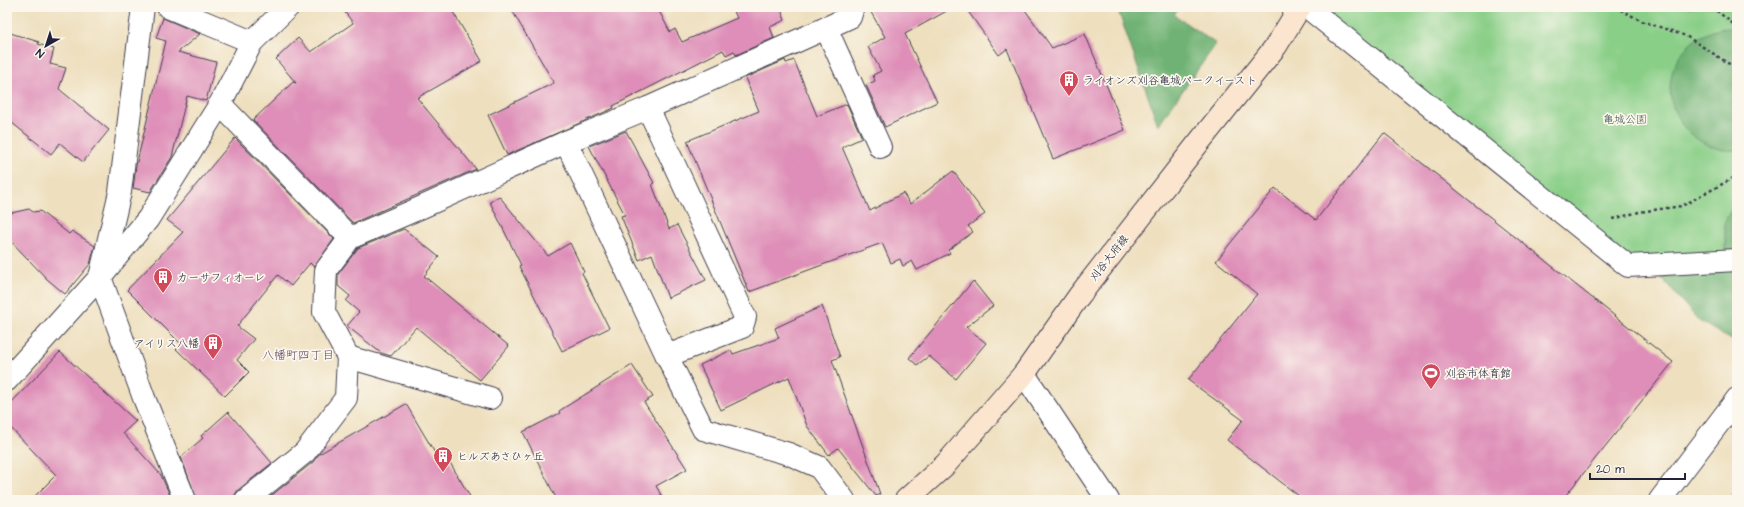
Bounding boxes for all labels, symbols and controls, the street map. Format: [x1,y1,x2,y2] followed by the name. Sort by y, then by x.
[26,26,66,66] north arrow
[33,45,47,61] text: N
[1058,69,1080,97] building icon: ライオンズ刈谷亀城パークイースト
[1083,73,1257,88] place label: ライオンズ刈谷亀城パークイースト
[1603,112,1647,127] park label: 亀城公園
[1086,232,1132,284] street label: 刈谷大府線
[152,266,174,294] building icon: カーサフィオーレ
[177,270,265,285] place label: カーサフィオーレ
[202,332,224,360] building icon: アイリス八幡
[134,336,199,351] place label: アイリス八幡
[262,347,334,364] district label: 八幡町四丁目
[1420,362,1442,390] sports icon: 刈谷市体育館
[1445,366,1511,381] place label: 刈谷市体育館
[432,445,454,473] building icon: ヒルズあさひヶ丘
[457,449,544,464] place label: ヒルズあさひヶ丘
[1590,455,1685,481] scale bar
[1596,461,1625,478] text: 20 m

